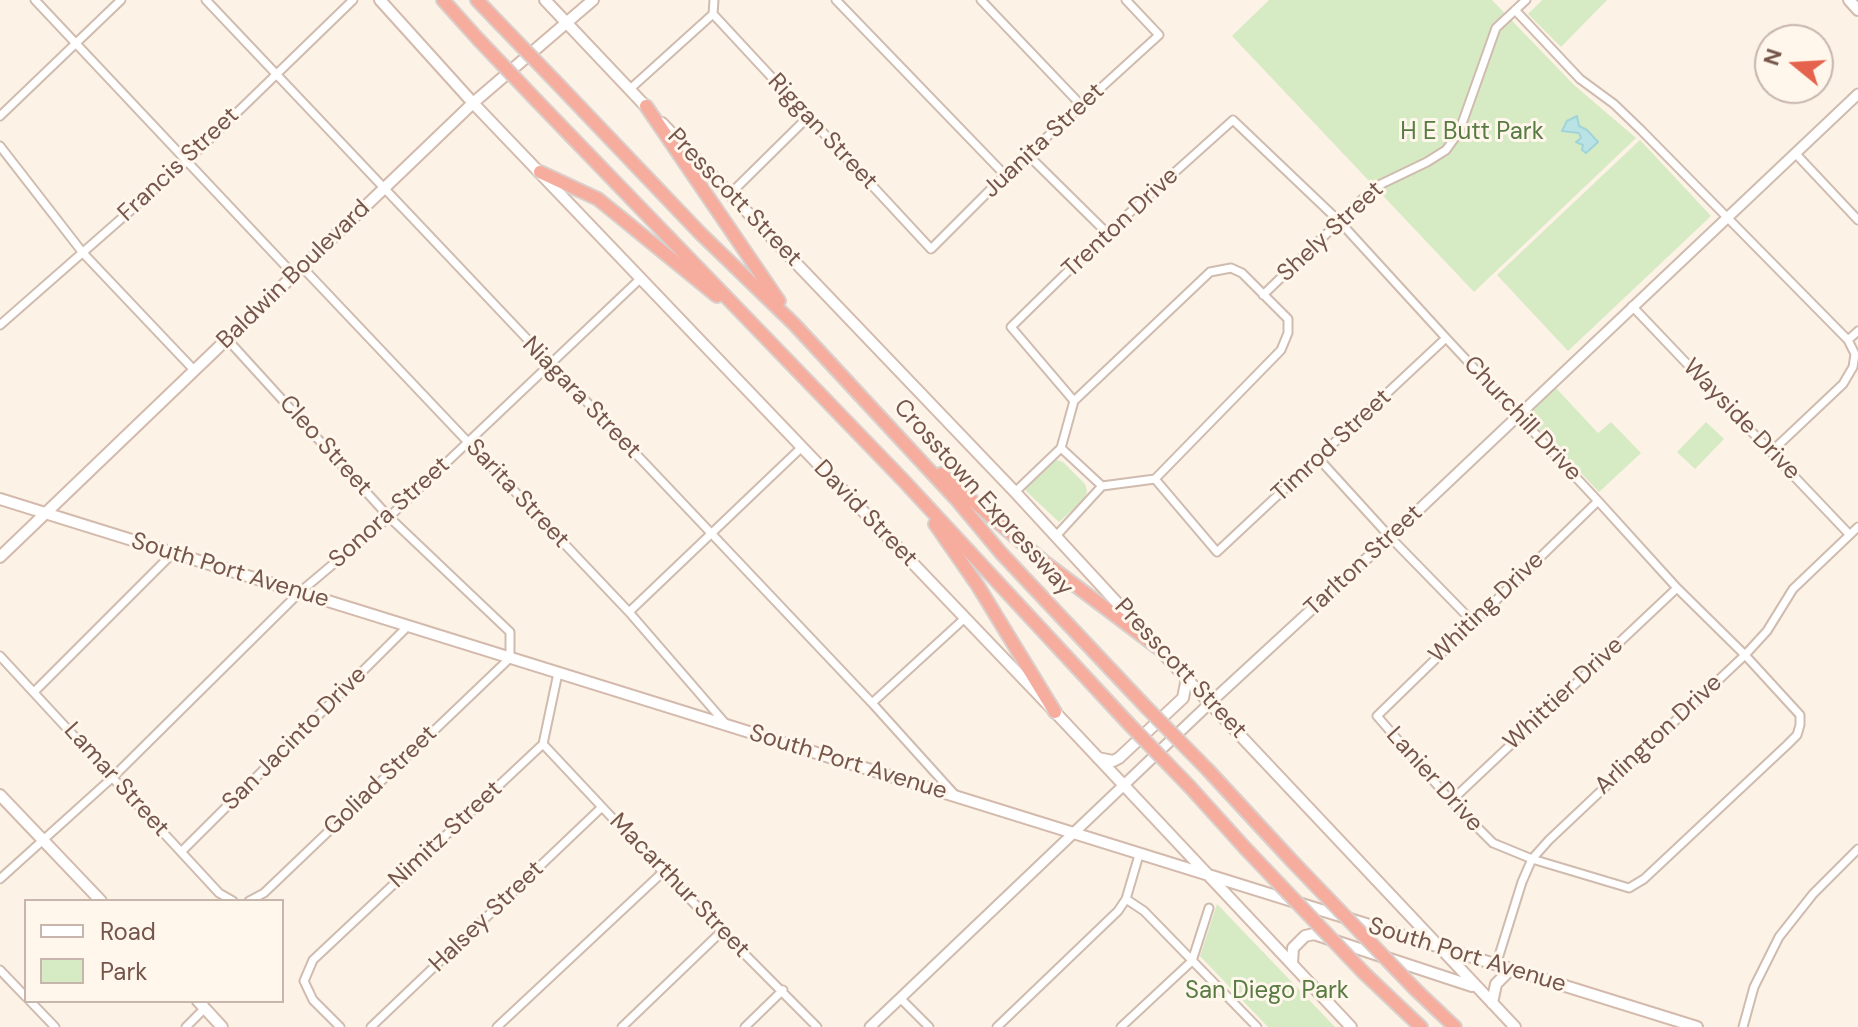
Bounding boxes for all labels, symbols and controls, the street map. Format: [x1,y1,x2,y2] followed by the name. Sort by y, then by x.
[1754,24,1834,104] north arrow
[1756,45,1789,69] text: N
[761,68,883,196] street label: Riggan Street
[977,78,1111,204] street label: Juanita Street
[113,102,245,228] street label: Francis Street
[1400,119,1544,147] park label: H E Butt Park
[661,123,807,273] street label: Presscott Street
[1057,162,1185,284] street label: Trenton Drive
[1272,176,1390,288] street label: Shely Street
[211,195,377,355] street label: Baldwin Boulevard
[516,331,646,465] street label: Niagara Street
[1457,351,1587,487] street label: Churchill Drive
[1676,353,1806,487] street label: Wayside Drive
[1266,383,1398,509] street label: Timrod Street
[273,390,377,502] street label: Cleo Street
[887,394,1079,602] street label: Crosstown Expressway
[459,434,575,554] street label: Sarita Street
[324,451,456,575] street label: Sonora Street
[807,455,923,573] street label: David Street
[1299,499,1429,623] street label: Tarlton Street
[128,527,332,615] street label: South Port Avenue
[1424,546,1550,670] street label: Whiting Drive
[1108,593,1252,745] street label: Presscott Street
[1498,631,1630,757] street label: Whittier Drive
[217,661,373,817] street label: San Jacinto Drive
[1589,669,1729,801] street label: Arlington Drive
[57,717,175,843] street label: Lamar Street
[746,719,950,807] street label: South Port Avenue
[318,720,444,842] street label: Goliad Street
[1379,722,1489,838] street label: Lanier Drive
[383,775,509,895] street label: Nimitz Street
[603,808,755,964] street label: Macarthur Street
[424,855,550,979] street label: Halsey Street
[24,899,284,1003] legend
[1365,912,1569,1000] street label: South Port Avenue
[100,916,156,947] text: Road
[100,956,147,987] text: Park
[1185,978,1349,1006] park label: San Diego Park

